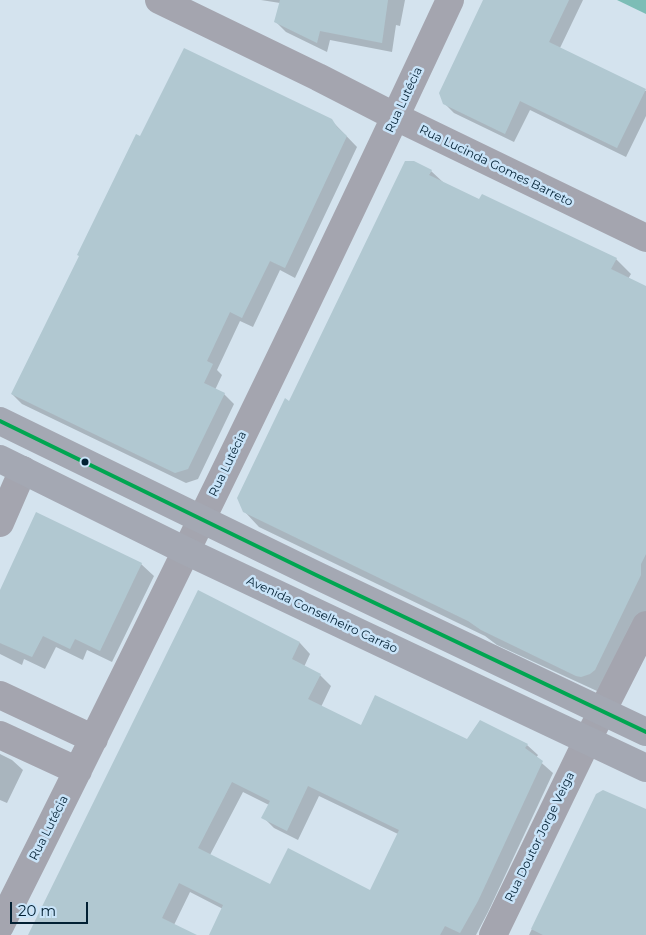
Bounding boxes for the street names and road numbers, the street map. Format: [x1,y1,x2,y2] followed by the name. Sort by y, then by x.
[382,65,426,135] street label: Rua Lutécia
[417,122,575,210] street label: Rua Lucinda Gomes Barreto
[206,429,250,499] street label: Rua Lutécia
[244,574,400,656] street label: Avenida Conselheiro Carrão
[502,770,578,904] street label: Rua Doutor Jorge Veiga
[26,793,72,863] street label: Rua Lutécia

